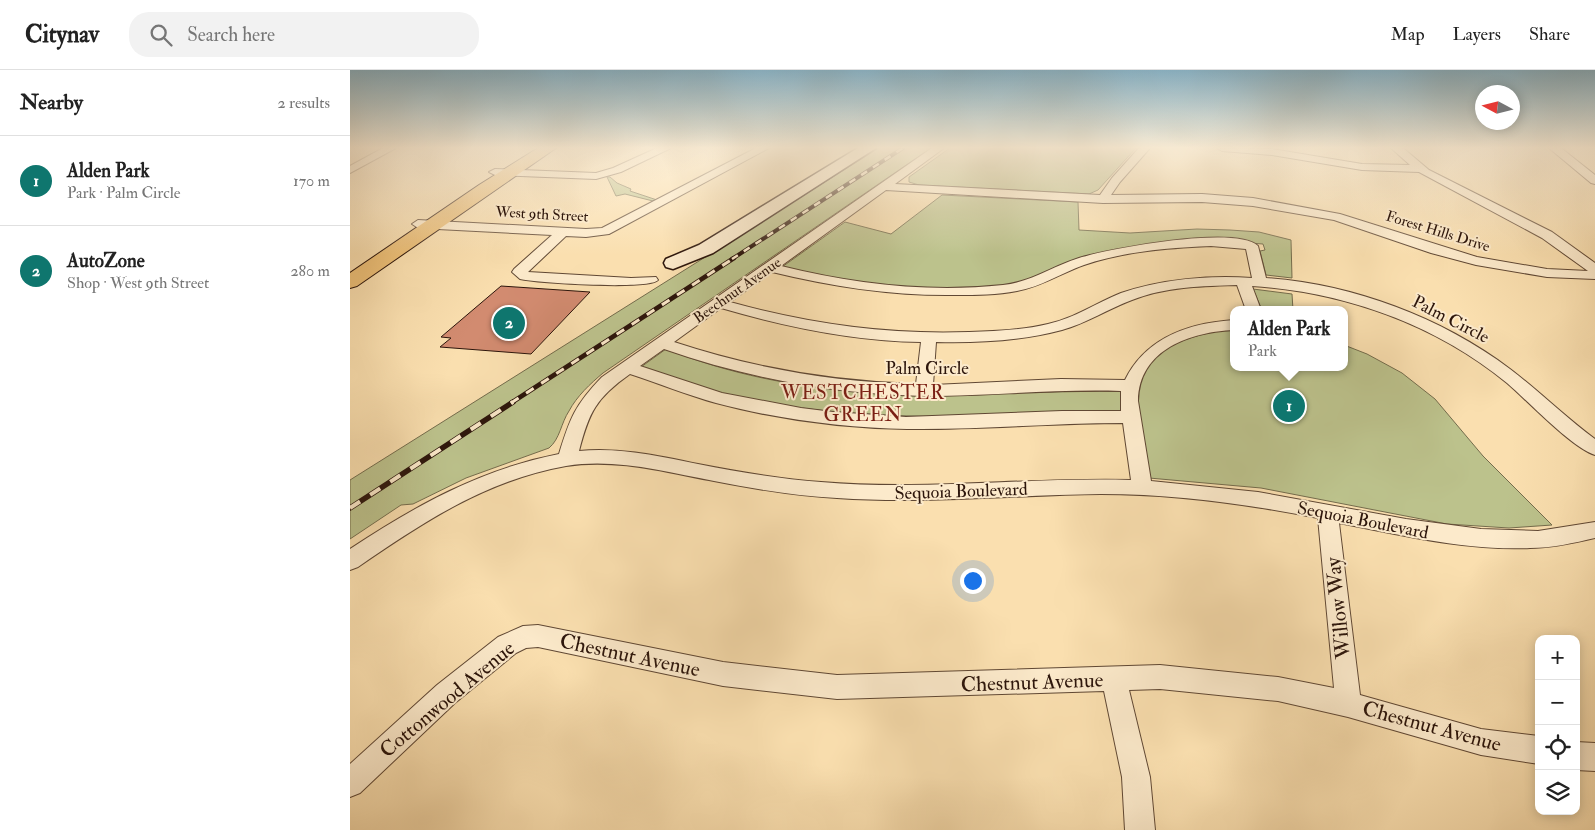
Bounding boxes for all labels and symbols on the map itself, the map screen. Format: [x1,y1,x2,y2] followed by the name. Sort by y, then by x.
[1475,85,1520,130] north arrow
[494,203,589,226] street label: West 9th Street
[1384,207,1492,256] street label: Forest Hills Drive
[690,253,785,328] street label: Beechnut Avenue
[1408,290,1494,349] street label: Palm Circle
[493,304,525,342] pin: 2
[885,357,969,380] street label: Palm Circle
[780,381,945,427] district label: WESTCHESTER GREEN
[1273,387,1305,425] pin: 1
[894,478,1028,505] street label: Sequoia Boulevard
[1295,496,1431,545] street label: Sequoia Boulevard
[1320,555,1357,661] street label: Willow Way
[960,568,986,594] your location
[557,627,703,684] street label: Chestnut Avenue
[374,635,521,764] street label: Cottonwood Avenue
[960,667,1104,698] street label: Chestnut Avenue
[1359,695,1504,758] street label: Chestnut Avenue

